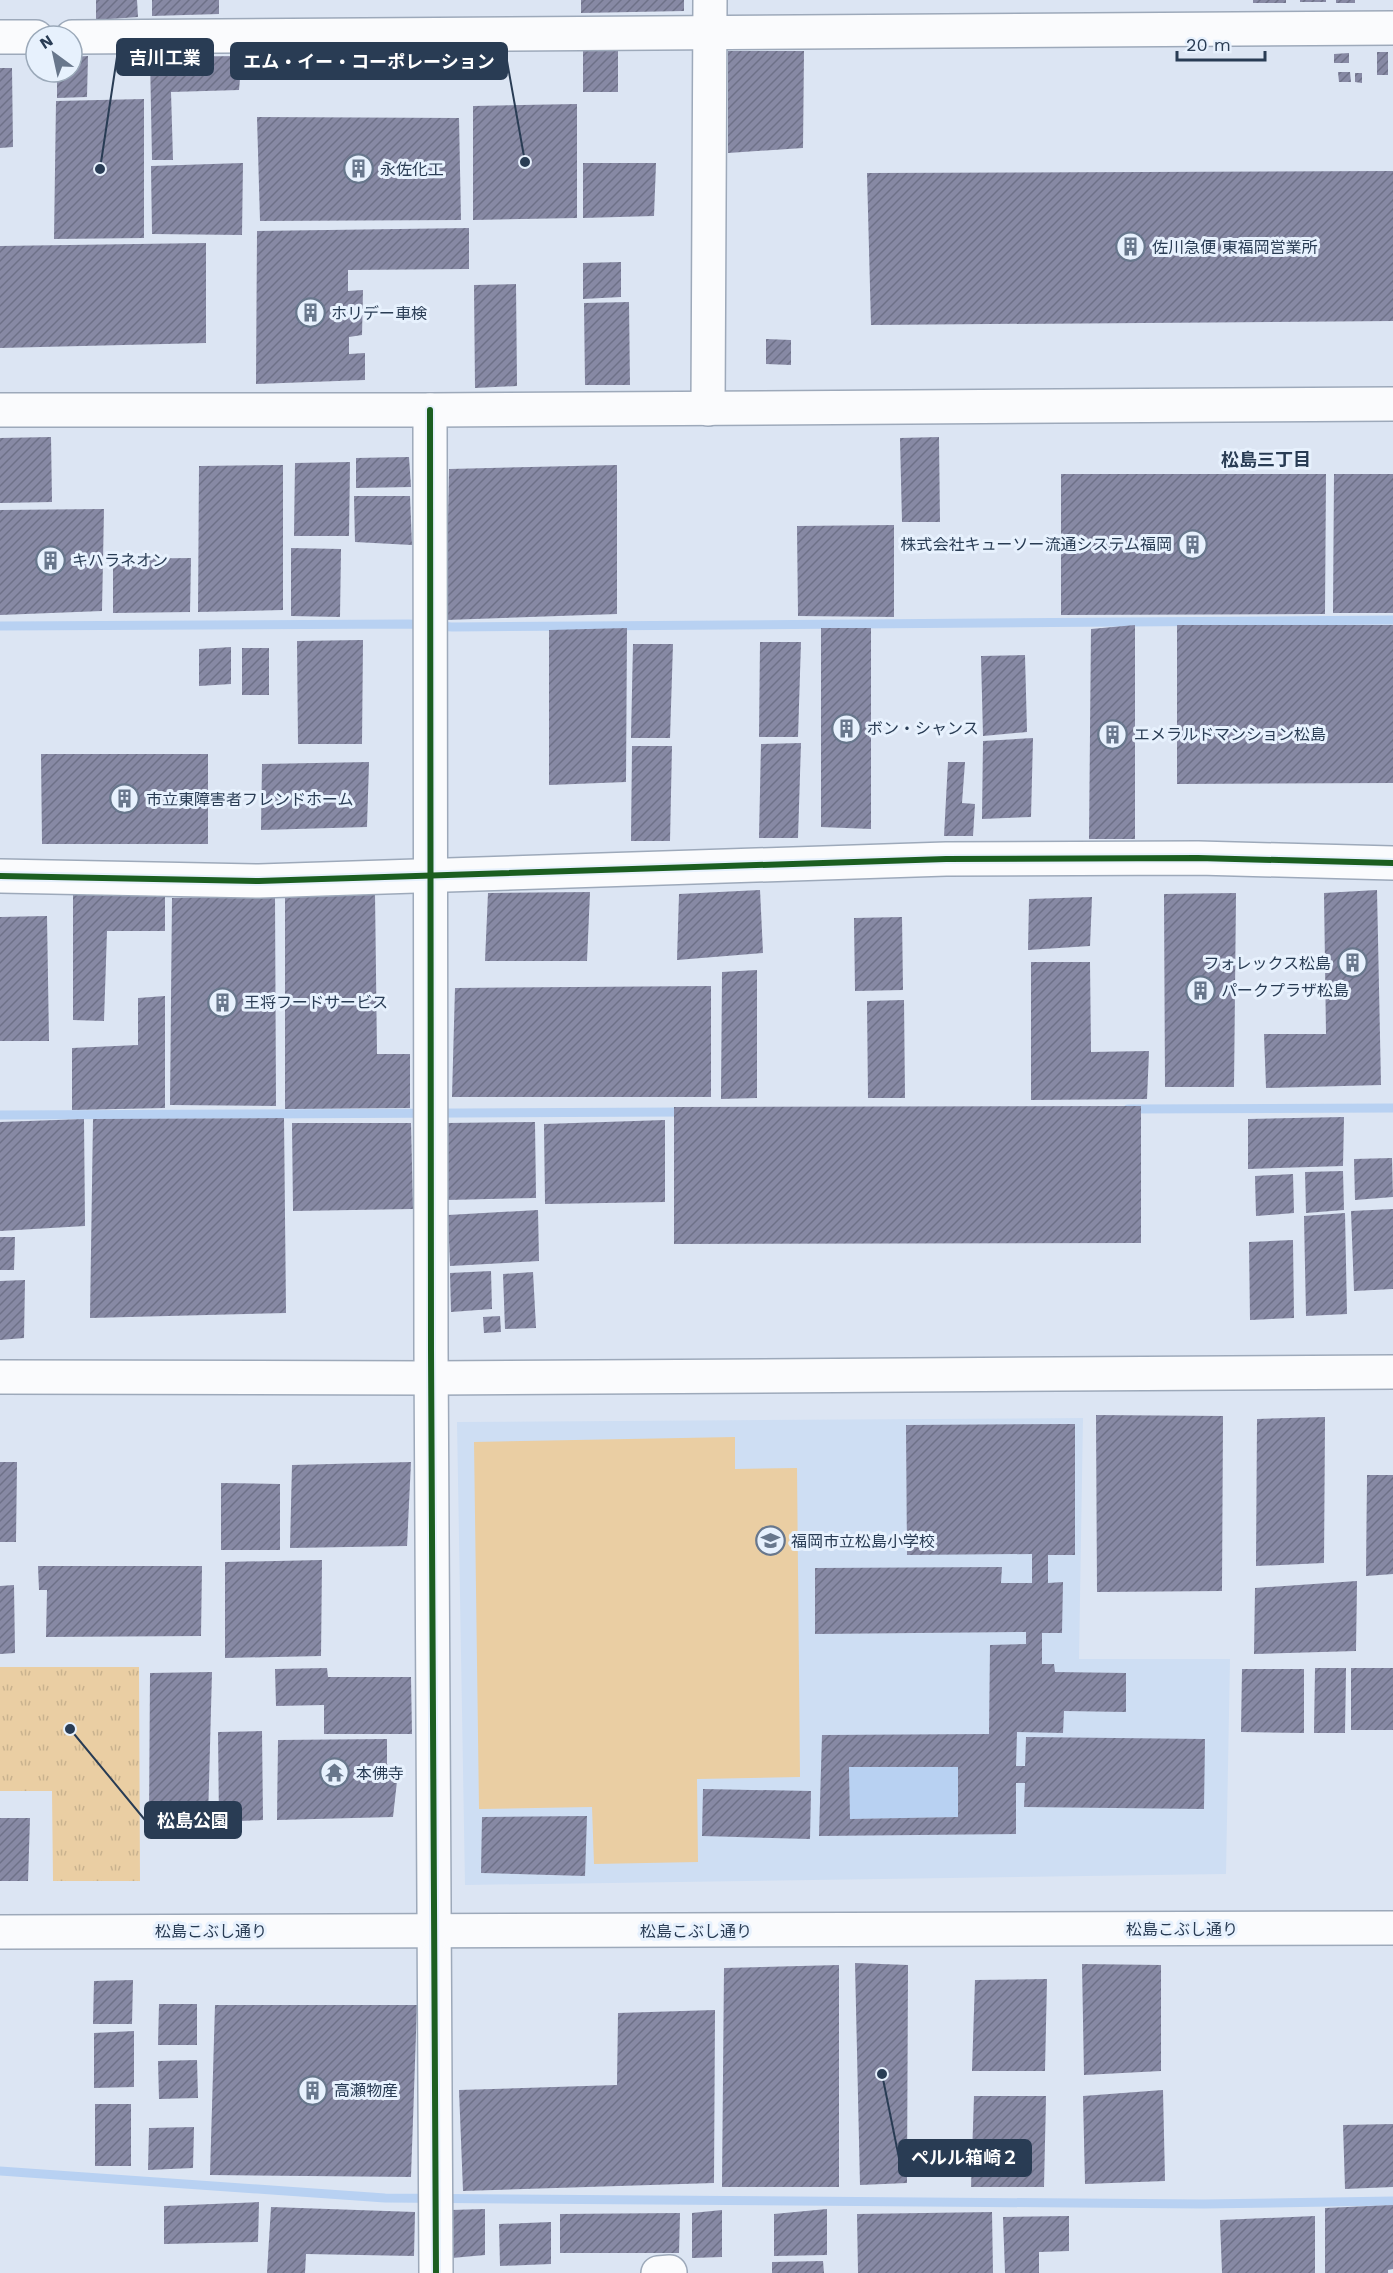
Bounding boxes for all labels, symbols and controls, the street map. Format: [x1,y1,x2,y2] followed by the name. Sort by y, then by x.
[24,24,84,84] north arrow
[1177,24,1266,62] scale bar
[36,31,56,53] text: N
[1186,34,1231,55] text: 20 m
[117,39,213,75] callout: 吉川工業
[231,43,507,79] callout: エム・イー・コーポレーション
[129,47,201,68] text: 吉川工業
[243,51,495,72] text: エム・イー・コーポレーション
[343,153,375,185] building icon: 永佐化工
[380,160,444,179] place label: 永佐化工
[1115,231,1147,263] building icon: 佐川急便 東福岡営業所
[1152,238,1317,257] place label: 佐川急便 東福岡営業所
[294,297,326,329] building icon: ホリデー車検
[331,304,427,323] place label: ホリデー車検
[1221,449,1311,470] district label: 松島三丁目
[1177,528,1209,560] building icon: 株式会社キューソー流通システム福岡
[900,535,1172,554] place label: 株式会社キューソー流通システム福岡
[35,544,67,576] building icon: キハラネオン
[72,551,168,570] place label: キハラネオン
[830,712,862,744] building icon: ボン・シャンス
[1097,718,1129,750] building icon: エメラルドマンション松島
[867,719,979,738] place label: ボン・シャンス
[1134,725,1326,744] place label: エメラルドマンション松島
[109,783,141,815] building icon: 市立東障害者フレンドホーム
[146,790,354,809] place label: 市立東障害者フレンドホーム
[1336,947,1368,979] building icon: フォレックス松島
[1203,954,1331,973] place label: フォレックス松島
[1184,974,1216,1006] building icon: パークプラザ松島
[1221,981,1349,1000] place label: パークプラザ松島
[207,986,239,1018] building icon: 王将フードサービス
[244,993,388,1012] place label: 王将フードサービス
[754,1525,786,1557] school or university icon: 福岡市立松島小学校
[791,1532,935,1551] place label: 福岡市立松島小学校
[319,1757,351,1789] temple icon: 本佛寺
[356,1764,404,1783] place label: 本佛寺
[145,1802,241,1838] callout: 松島公園
[157,1810,229,1831] text: 松島公園
[1126,1920,1238,1939] street label: 松島こぶし通り
[155,1922,267,1941] street label: 松島こぶし通り
[640,1922,752,1941] street label: 松島こぶし通り
[297,2074,329,2106] building icon: 高瀬物産
[334,2081,398,2100] place label: 高瀬物産
[899,2140,1031,2176] callout: ペルル箱崎２
[911,2147,1019,2168] text: ペルル箱崎２

